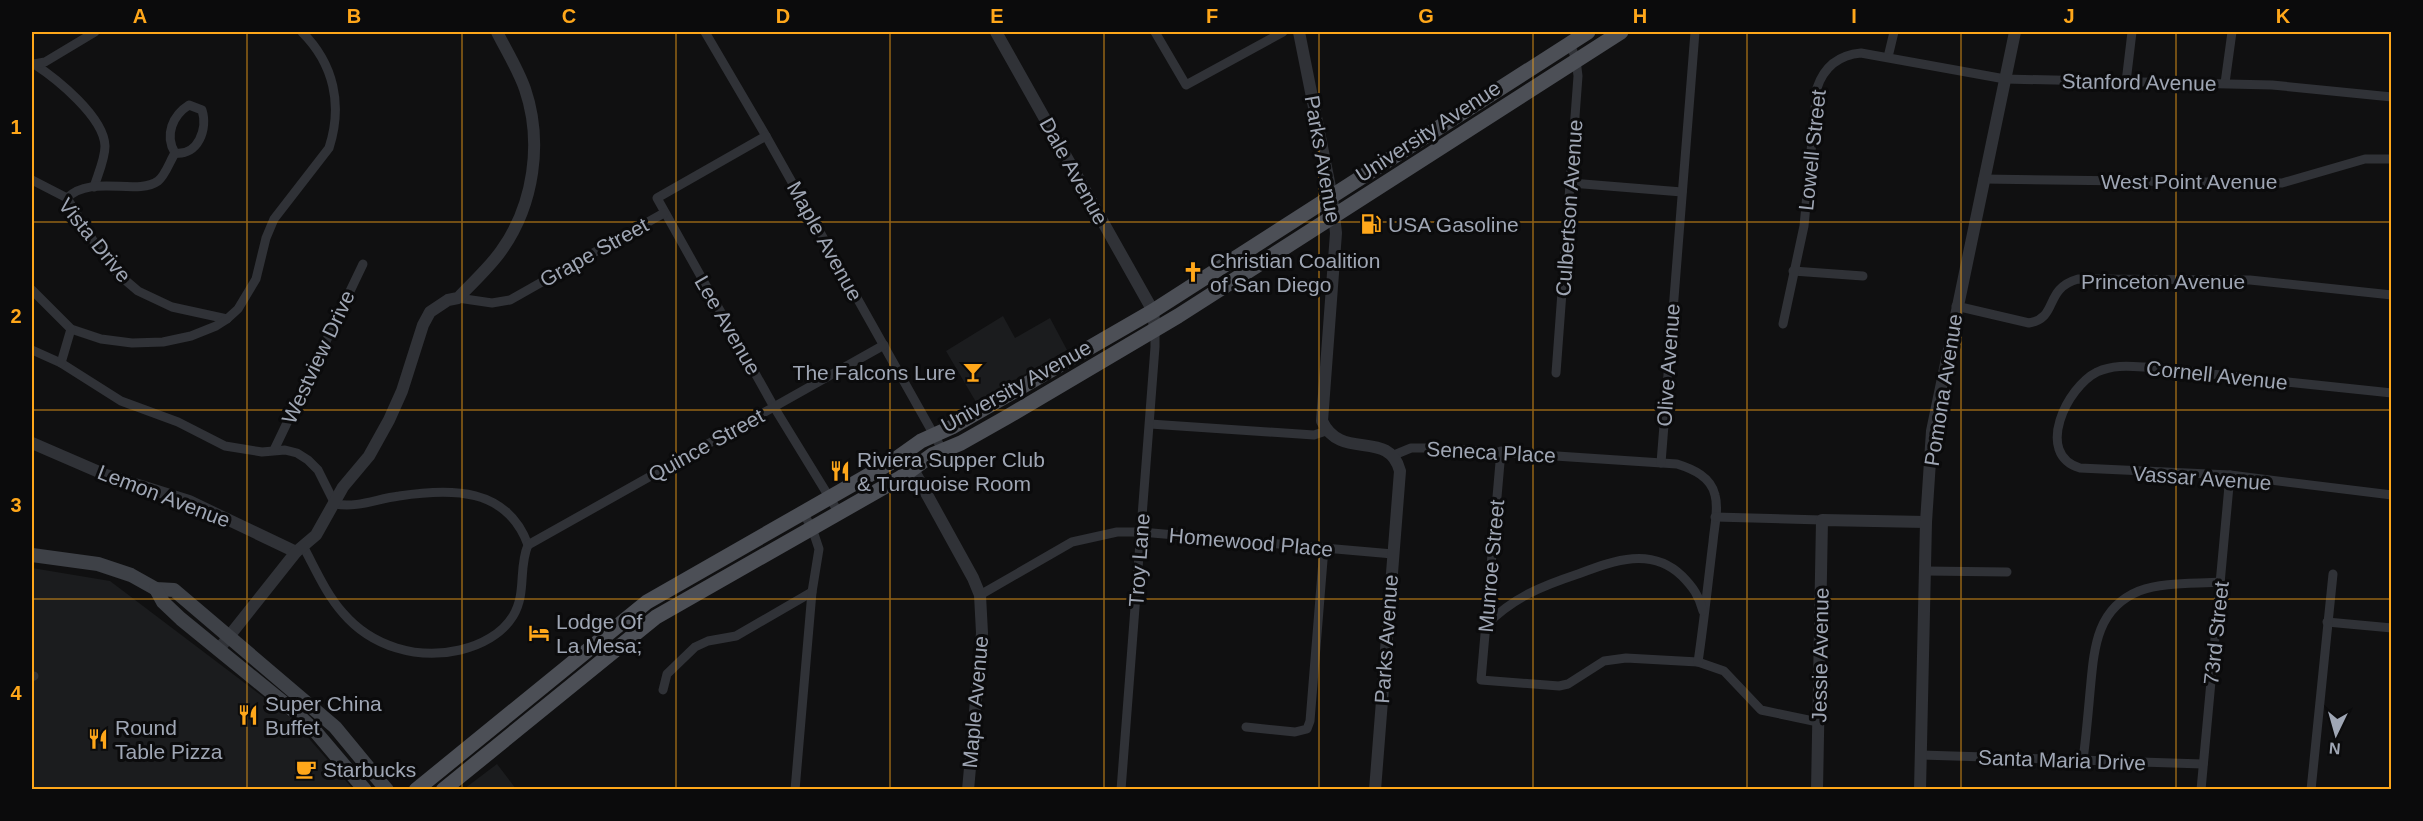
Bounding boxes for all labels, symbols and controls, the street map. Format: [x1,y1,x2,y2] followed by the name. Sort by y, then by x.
[133,5,147,27] text: A
[347,5,361,27] text: B
[562,5,576,27] text: C
[776,5,790,27] text: D
[990,5,1004,27] text: E
[1206,5,1218,27] text: F
[1418,5,1434,27] text: G
[1633,5,1647,27] text: H
[1851,5,1857,27] text: I
[2063,5,2075,27] text: J
[2276,5,2291,27] text: K
[2061,69,2217,95] street label: Stanford Avenue
[1351,76,1505,186] street label: University Avenue
[1794,88,1830,212] street label: Lowell Street
[1300,93,1346,225] street label: Parks Avenue
[1035,114,1113,228] street label: Dale Avenue
[10,116,22,138] text: 1
[1551,119,1587,297] street label: Culbertson Avenue
[2101,170,2277,193] street label: West Point Avenue
[783,177,867,305] street label: Maple Avenue
[54,193,136,287] street label: Vista Drive
[1359,212,1383,236] fuel station icon: USA Gasoline
[536,213,652,291] street label: Grape Street
[1388,213,1519,236] place label: USA Gasoline
[1210,249,1380,296] place label: Christian Coalition of San Diego
[1181,260,1205,284] church icon: Christian Coalition of San Diego
[2081,270,2245,293] street label: Princeton Avenue
[690,271,766,379] street label: Lee Avenue
[277,287,359,427] street label: Westview Drive
[1652,303,1684,427] street label: Olive Avenue
[10,305,22,327] text: 2
[1920,312,1966,468] street label: Pomona Avenue
[937,335,1095,437] street label: University Avenue
[2145,356,2289,394] street label: Cornell Avenue
[961,360,985,384] bar icon: The Falcons Lure
[793,361,956,384] place label: The Falcons Lure
[644,404,768,486] street label: Quince Street
[1426,437,1556,467] street label: Seneca Place
[857,448,1045,495] place label: Riviera Supper Club & Turquoise Room
[828,459,852,483] restaurant icon: Riviera Supper Club & Turquoise Room
[95,460,233,532] street label: Lemon Avenue
[2132,462,2272,494] street label: Vassar Avenue
[10,494,22,516] text: 3
[1474,499,1508,633] street label: Munroe Street
[1124,512,1154,608] street label: Troy Lane
[1168,523,1334,561] street label: Homewood Place
[1370,574,1402,704] street label: Parks Avenue
[2199,580,2233,686] street label: 73rd Street
[1807,587,1833,723] street label: Jessie Avenue
[556,610,643,657] place label: Lodge Of La Mesa;
[527,621,551,645] hotel icon: Lodge Of La Mesa;
[958,635,992,769] street label: Maple Avenue
[10,682,22,704] text: 4
[265,692,382,739] place label: Super China Buffet
[236,703,260,727] restaurant icon: Super China Buffet
[2306,704,2366,764] north arrow
[115,716,223,763] place label: Round Table Pizza
[86,727,110,751] restaurant icon: Round Table Pizza
[2328,739,2341,757] text: N
[1978,746,2146,774] street label: Santa Maria Drive
[294,757,318,781] cafe icon: Starbucks
[323,758,416,781] place label: Starbucks

